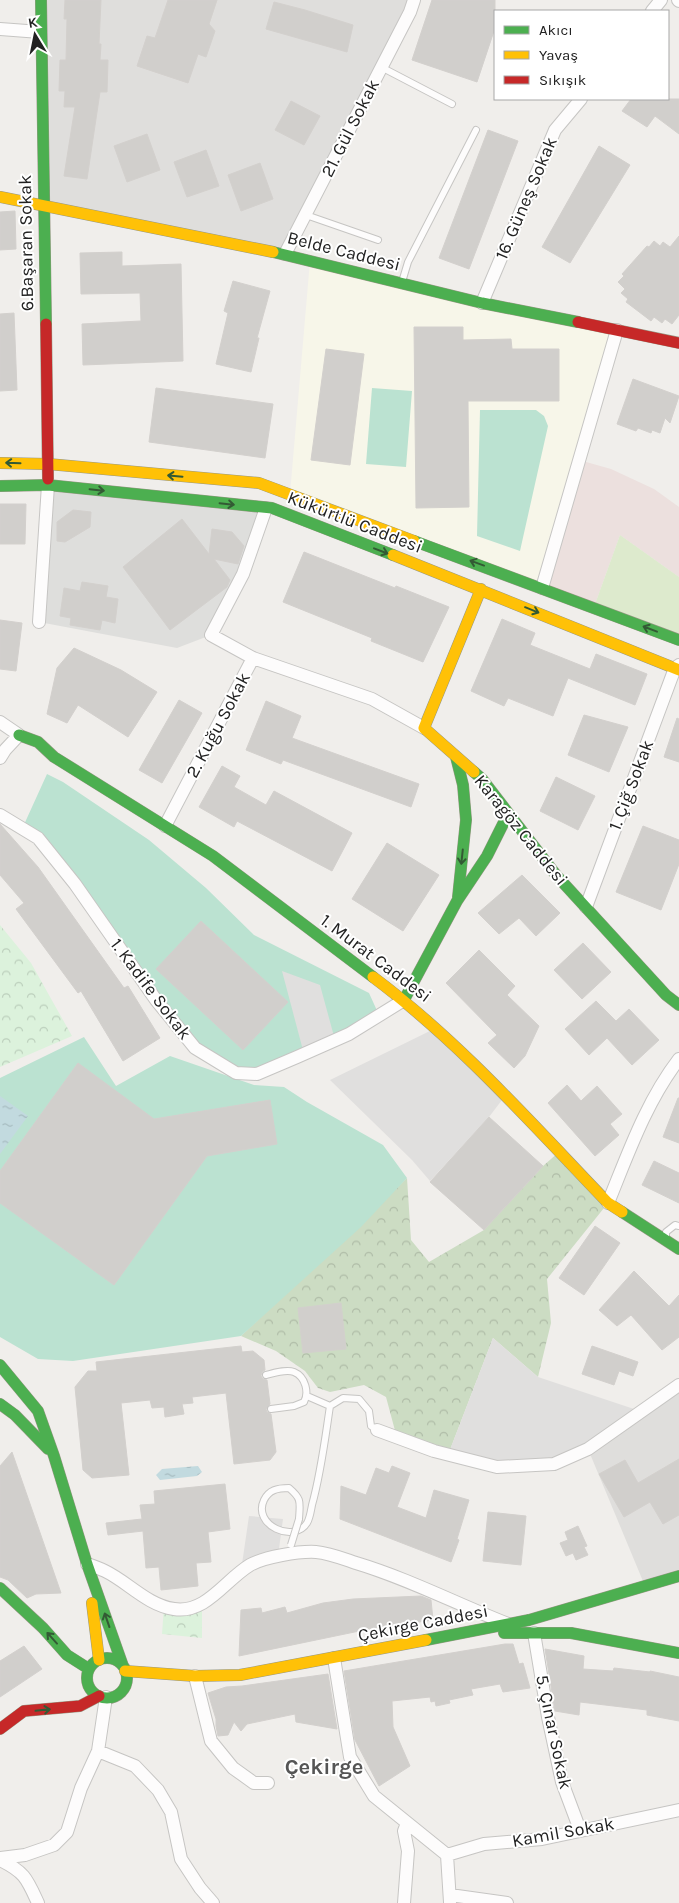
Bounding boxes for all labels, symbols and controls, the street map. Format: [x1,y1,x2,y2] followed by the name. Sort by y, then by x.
[10,10,60,60] north arrow
[494,10,669,100] legend
[27,13,40,32] text: K
[539,21,573,39] text: Akıcı
[539,46,578,64] text: Yavaş
[539,71,586,89] text: Sıkışık
[316,76,384,180] street label: 21. Gül Sokak
[490,133,562,263] street label: 16. Güneş Sokak
[14,175,38,311] street label: 6.Başaran Sokak
[285,226,403,276] street label: Belde Caddesi
[5,459,21,468] one-way arrow
[167,471,183,481] one-way arrow
[89,485,105,495] one-way arrow
[284,486,426,558] street label: Kükürtlü Caddesi
[218,499,234,508] one-way arrow
[373,546,388,556] one-way arrow
[470,558,485,567] one-way arrow
[524,606,539,615] one-way arrow
[643,624,658,633] one-way arrow
[181,669,255,781] street label: 2. Kuğu Sokak
[604,737,658,833] street label: 1. Çiğ Sokak
[470,770,572,890] street label: Karagöz Caddesi
[457,848,467,864] one-way arrow
[316,909,436,1007] street label: 1. Murat Caddesi
[106,934,196,1044] street label: 1. Kadife Sokak
[356,1600,490,1646] street label: Çekirge Caddesi
[101,1612,111,1628] one-way arrow
[46,1631,58,1644] one-way arrow
[531,1673,577,1791] street label: 5. Çınar Sokak
[35,1705,51,1714] one-way arrow
[285,1754,363,1780] district label: Çekirge
[510,1812,616,1852] street label: Kamil Sokak

